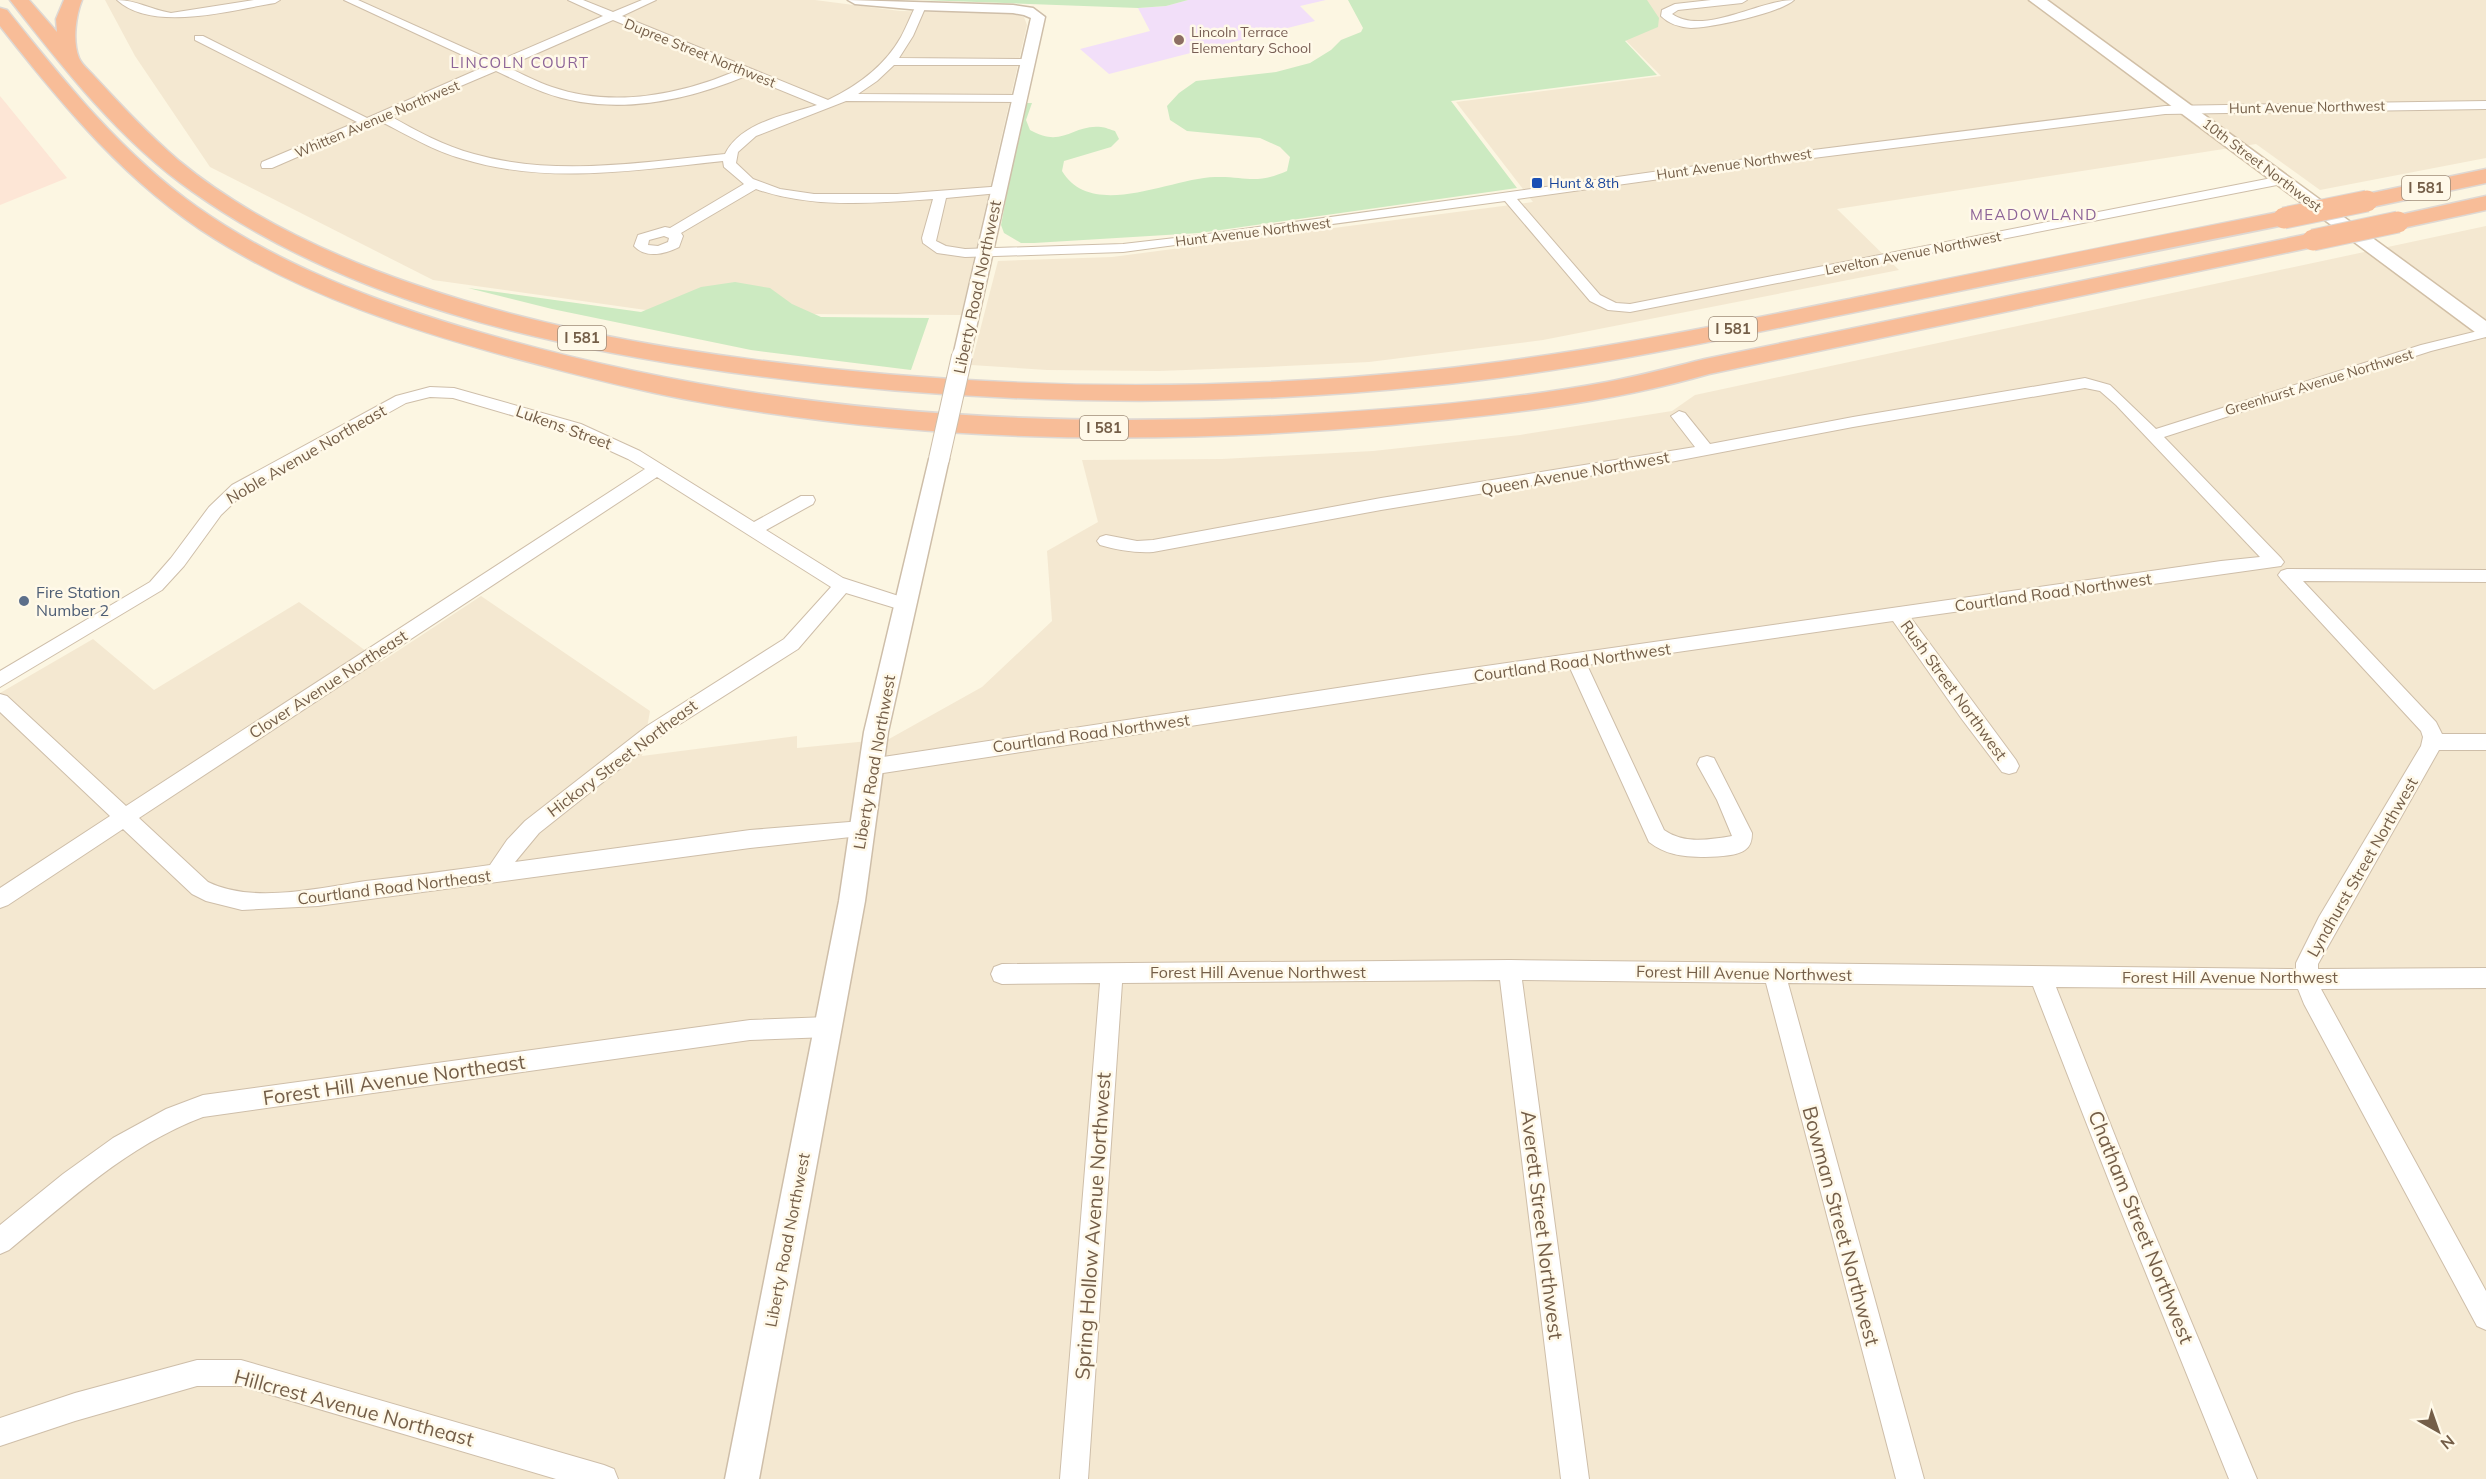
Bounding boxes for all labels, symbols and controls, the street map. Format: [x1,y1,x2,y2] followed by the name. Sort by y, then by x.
[622,14,778,92] street label: Dupree Street Northwest
[1191,23,1311,57] place label: Lincoln Terrace Elementary School
[1172,33,1186,47] marker: Lincoln Terrace Elementary School
[450,53,590,72] district label: LINCOLN COURT
[292,76,462,162] street label: Whitten Avenue Northwest
[2229,97,2385,117] street label: Hunt Avenue Northwest
[2199,114,2325,216] street label: 10th Street Northwest
[1655,144,1813,184] street label: Hunt Avenue Northwest
[1549,174,1619,192] place label: Hunt & 8th
[1530,176,1544,190] marker: Hunt & 8th
[2402,176,2450,200] road number: I 581
[949,198,1005,376] street label: Liberty Road Northwest
[1970,205,2098,224] district label: MEADOWLAND
[1174,214,1332,250] street label: Hunt Avenue Northwest
[1823,227,2003,279] street label: Levelton Avenue Northwest
[1709,317,1757,341] road number: I 581
[558,326,606,350] road number: I 581
[2223,345,2416,419] street label: Greenhurst Avenue Northwest
[222,400,390,508] street label: Noble Avenue Northeast
[513,400,615,454] street label: Lukens Street
[1080,416,1128,440] road number: I 581
[1479,447,1671,499] street label: Queen Avenue Northwest
[1953,568,2153,616] street label: Courtland Road Northwest
[36,582,120,620] place label: Fire Station Number 2
[17,594,31,608] marker: Fire Station Number 2
[1896,616,2012,764] street label: Rush Street Northwest
[245,625,411,743] street label: Clover Avenue Northeast
[1472,638,1672,686] street label: Courtland Road Northwest
[849,673,899,851] street label: Liberty Road Northwest
[543,695,701,821] street label: Hickory Street Northeast
[991,709,1191,757] street label: Courtland Road Northwest
[2302,773,2422,960] street label: Lyndhurst Street Northwest
[296,865,492,909] street label: Courtland Road Northeast
[1636,961,1852,985] street label: Forest Hill Avenue Northwest
[1150,962,1366,982] street label: Forest Hill Avenue Northwest
[2122,967,2338,987] street label: Forest Hill Avenue Northwest
[261,1049,527,1110] street label: Forest Hill Avenue Northeast
[1069,1071,1116,1381] street label: Spring Hollow Avenue Northwest
[1797,1103,1886,1348] street label: Bowman Street Northwest
[2083,1107,2200,1347] street label: Chatham Street Northwest
[1516,1109,1569,1341] street label: Averett Street Northwest
[760,1151,814,1329] street label: Liberty Road Northwest
[232,1363,477,1452] street label: Hillcrest Avenue Northeast
[2408,1401,2468,1461] north arrow
[2437,1431,2459,1454] text: N

